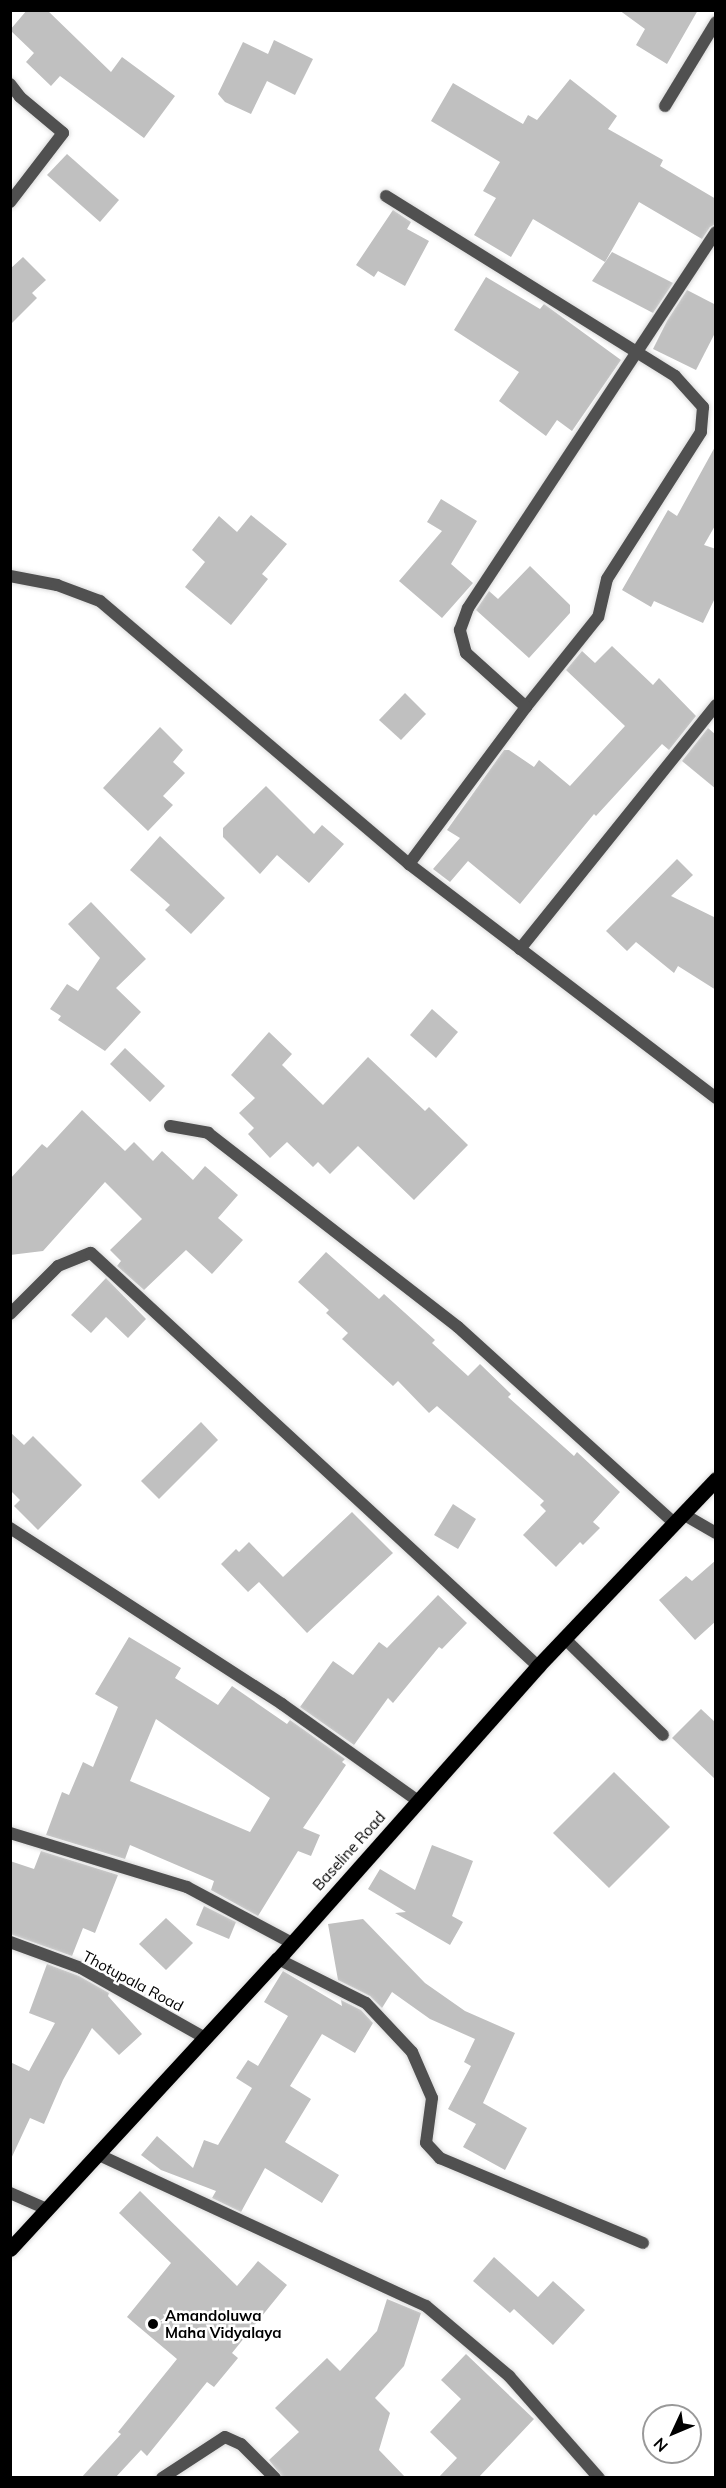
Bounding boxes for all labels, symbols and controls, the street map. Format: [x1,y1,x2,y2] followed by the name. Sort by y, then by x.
[309,1808,389,1894] street label: Baseline Road
[80,1947,186,2015] street label: Thotupala Road
[165,2306,282,2341] place label: Amandoluwa Maha Vidyalaya
[146,2317,160,2331] marker: Amandoluwa Maha Vidyalaya
[642,2404,702,2464] north arrow
[649,2434,672,2456] text: N

